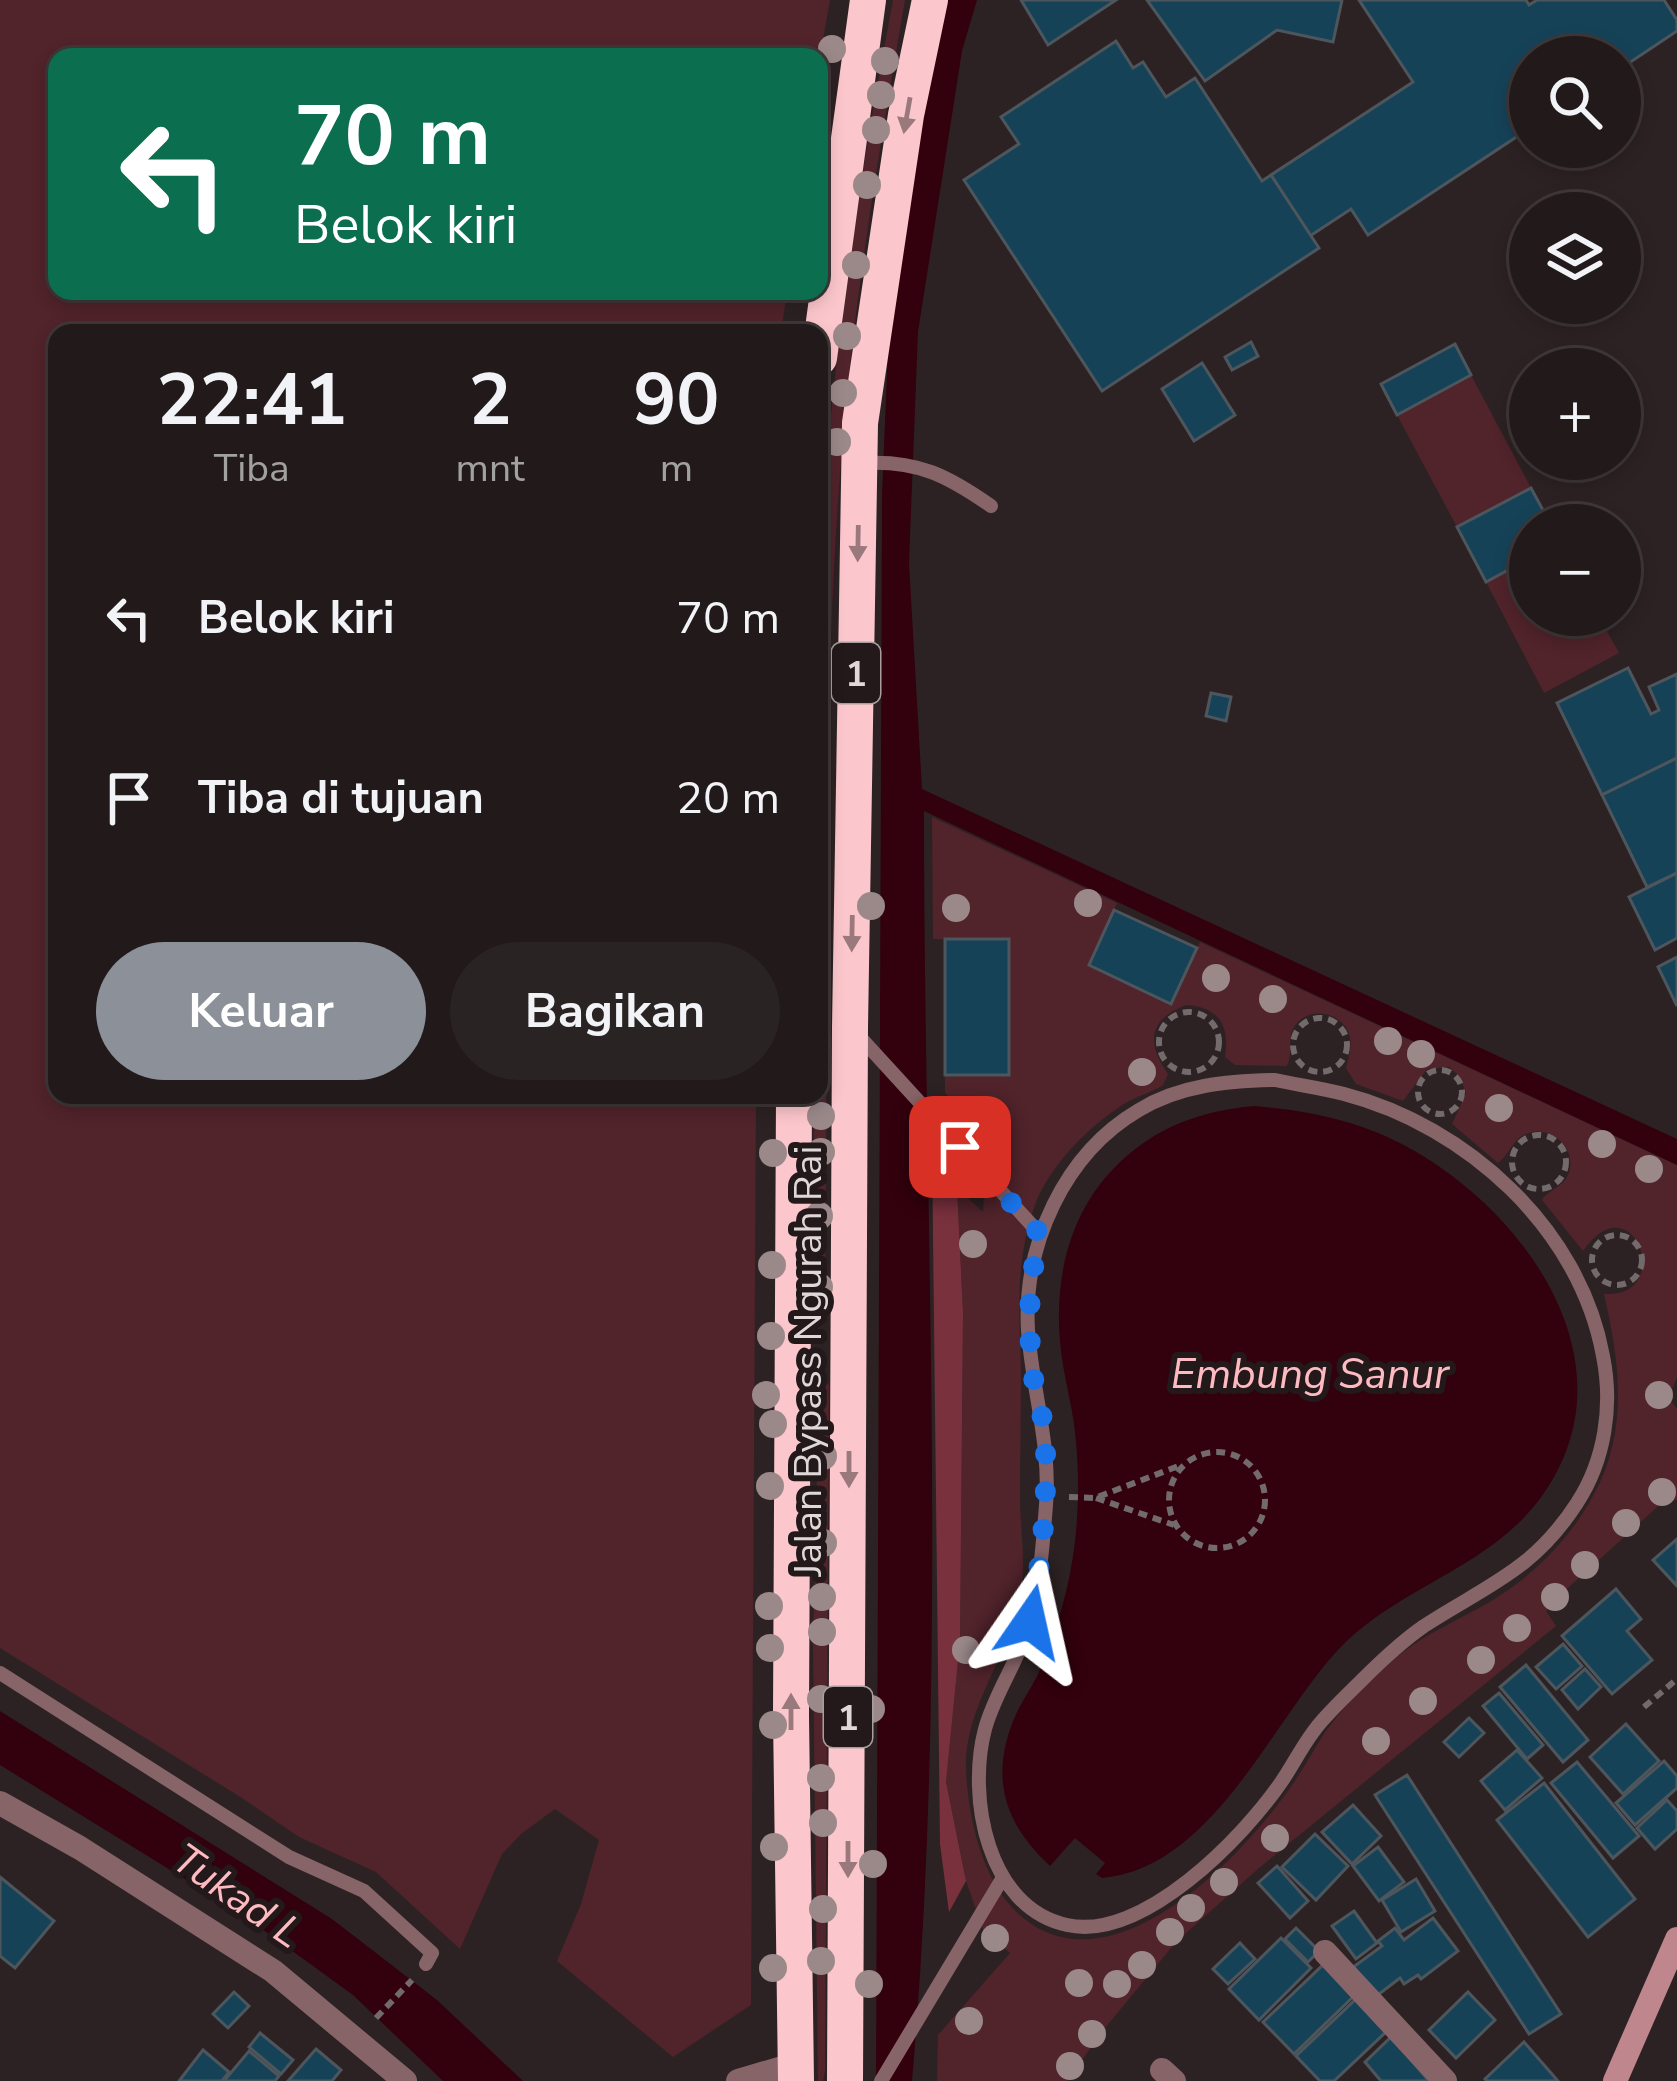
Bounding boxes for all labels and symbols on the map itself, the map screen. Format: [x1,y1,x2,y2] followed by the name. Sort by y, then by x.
[897,96,916,134] one-way arrow
[848,525,867,563] one-way arrow
[832,643,880,703] road number: 1
[842,915,861,953] one-way arrow
[909,1096,1011,1198] pin
[782,1146,835,1578] street label: Jalan Bypass Ngurah Rai
[1171,1346,1450,1403] water label: Embung Sanur
[839,1451,859,1489] one-way arrow
[967,1559,1093,1685] position arrow
[824,1687,872,1747] road number: 1
[781,1692,801,1730] one-way arrow
[161,1831,314,1962] water label: Tukad L
[838,1841,858,1879] one-way arrow

